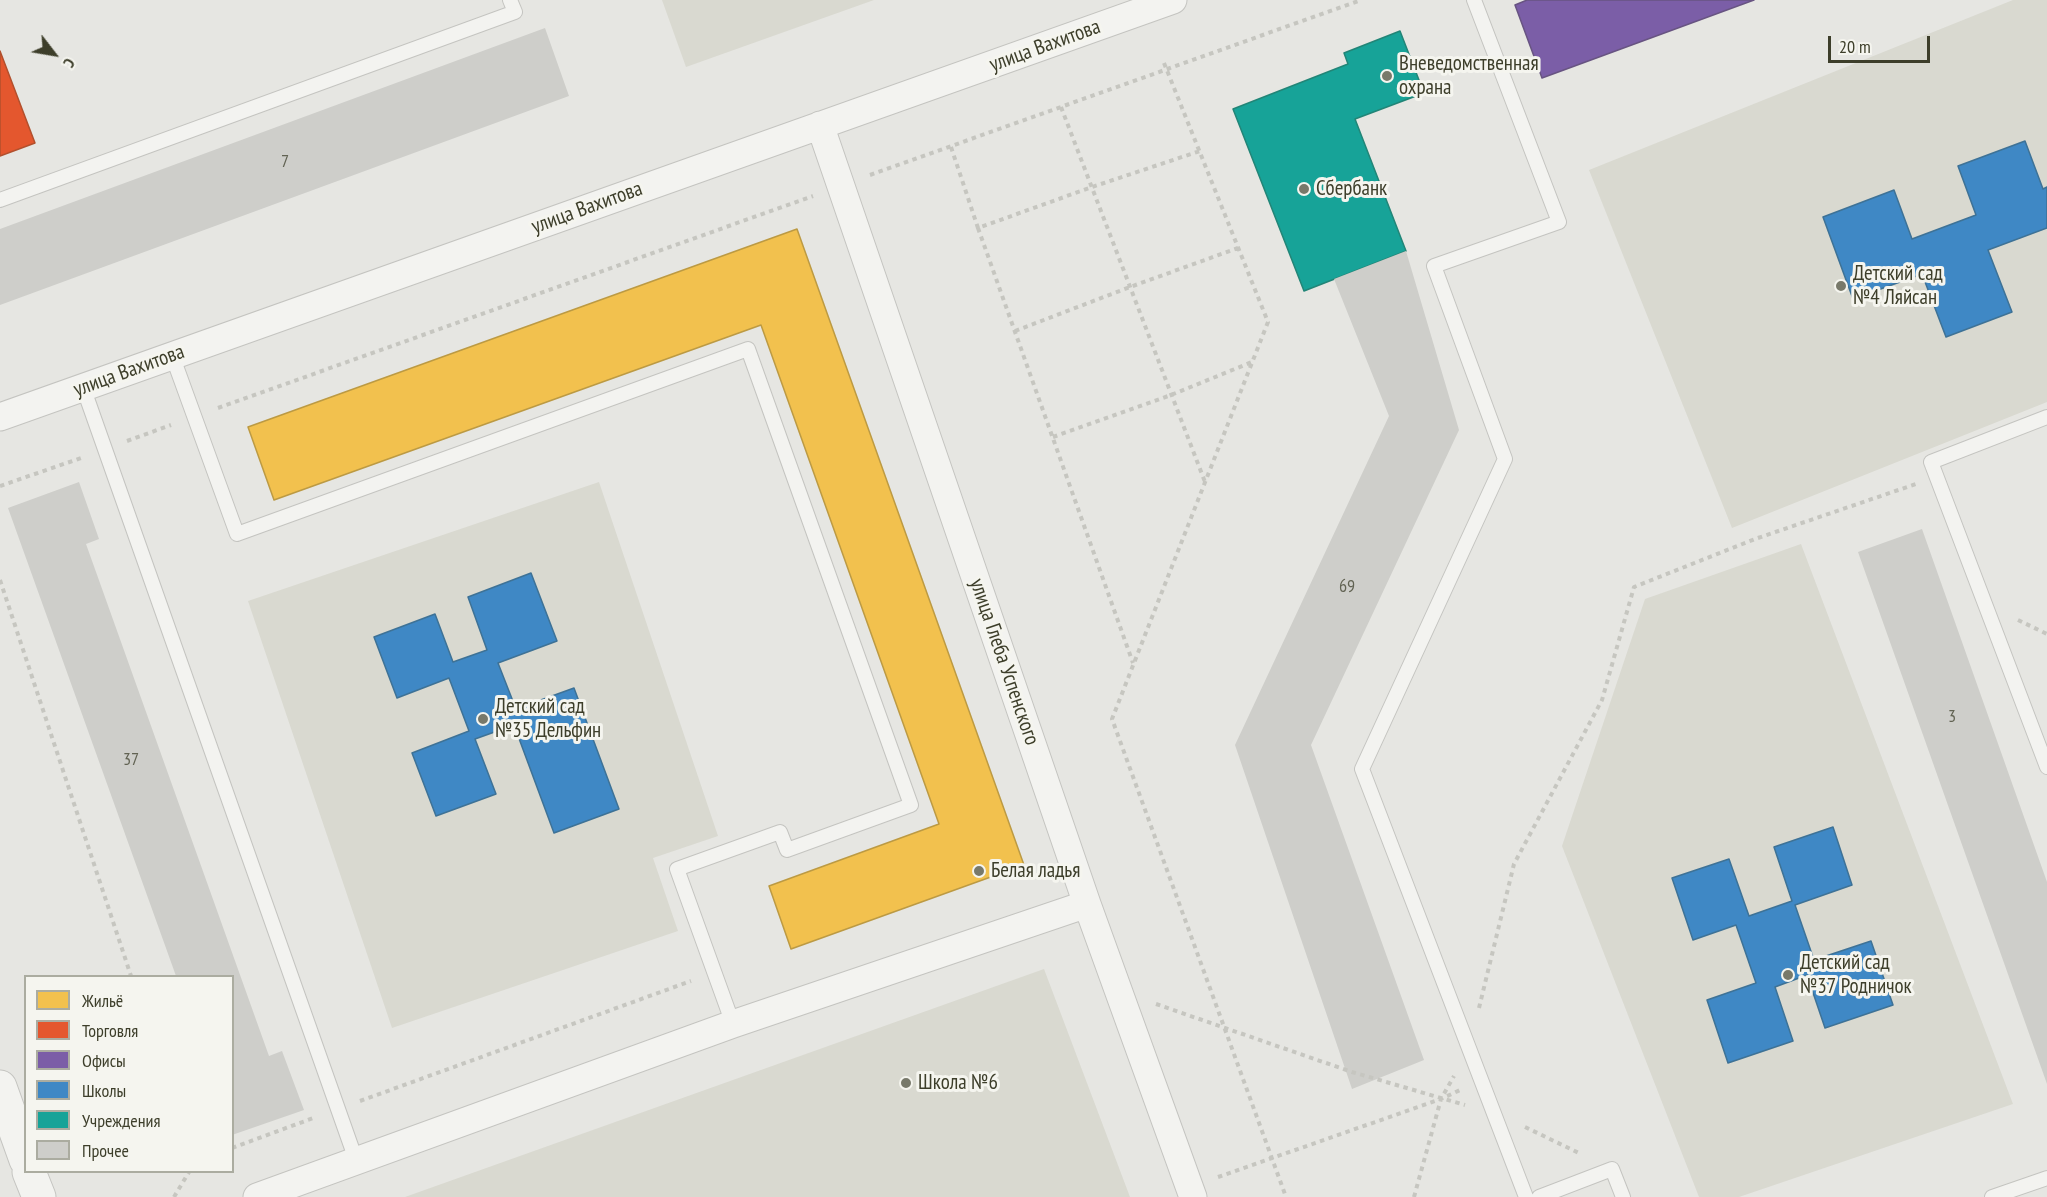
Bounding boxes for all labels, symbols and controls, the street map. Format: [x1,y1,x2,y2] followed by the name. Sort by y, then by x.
[986,14,1104,78] street label: улица Вахитова
[24,24,84,84] north arrow
[1831,24,1933,62] scale bar
[1839,35,1871,58] text: 20 m
[1399,51,1539,101] place label: Вневедомственная охрана
[59,55,80,72] text: С
[1380,69,1394,83] marker: Вневедомственная охрана
[281,151,289,173] house number: 7
[528,176,646,240] street label: улица Вахитова
[1316,176,1387,202] place label: Сбербанк
[1297,182,1311,196] marker: Сбербанк
[1853,261,1943,311] place label: Детский сад №4 Ляйсан
[1834,279,1848,293] marker: Детский сад №4 Ляйсан
[70,339,188,403] street label: улица Вахитова
[964,575,1044,749] street label: улица Глеба Успенского
[1339,576,1355,598] house number: 69
[495,694,601,744] place label: Детский сад №35 Дельфин
[1948,706,1956,728] house number: 3
[476,712,490,726] marker: Детский сад №35 Дельфин
[123,749,139,771] house number: 37
[991,858,1080,884] place label: Белая ладья
[972,864,986,878] marker: Белая ладья
[1800,950,1912,1000] place label: Детский сад №37 Родничок
[1781,968,1795,982] marker: Детский сад №37 Родничок
[24,975,234,1173] legend
[82,989,123,1012] text: Жильё
[82,1019,138,1042] text: Торговля
[82,1049,126,1072] text: Офисы
[918,1070,998,1096] place label: Школа №6
[899,1076,913,1090] marker: Школа №6
[82,1079,126,1102] text: Школы
[82,1109,160,1132] text: Учреждения
[82,1139,129,1162] text: Прочее

